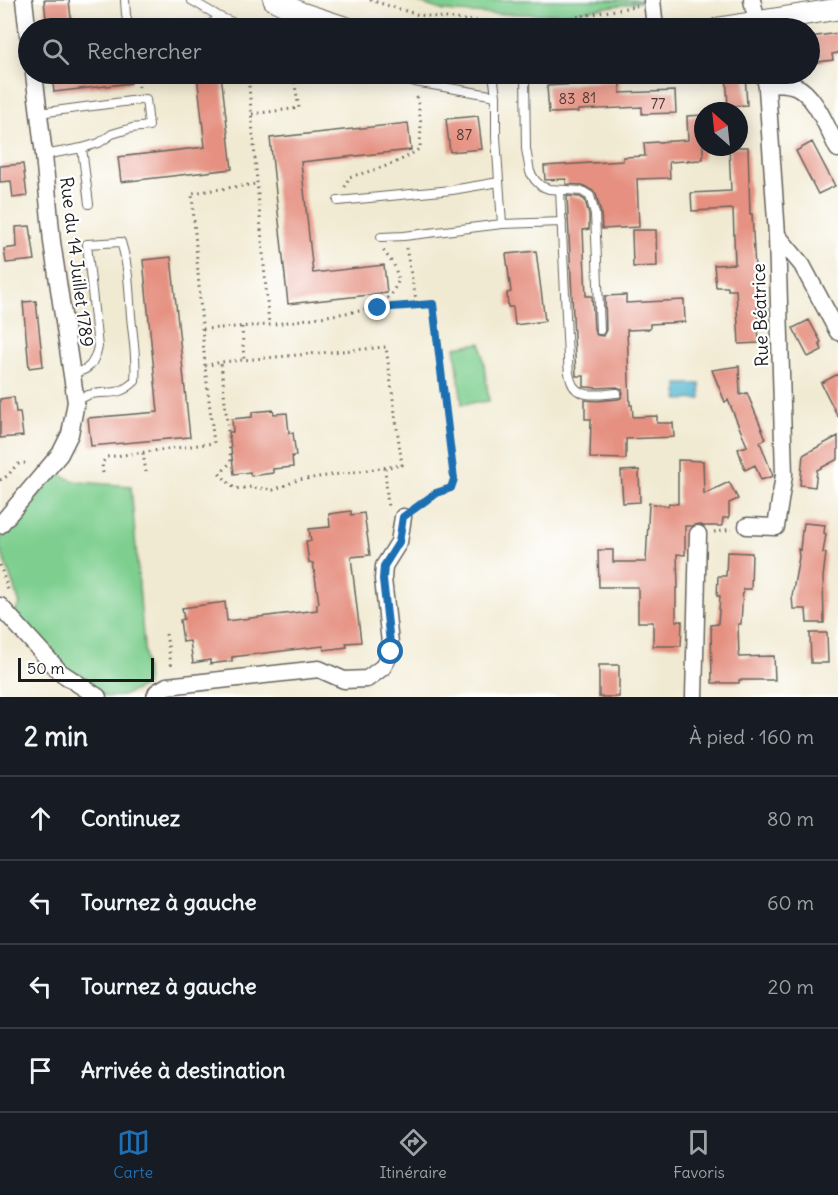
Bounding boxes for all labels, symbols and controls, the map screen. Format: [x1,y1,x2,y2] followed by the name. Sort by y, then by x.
[18,18,820,84] search box
[39,35,72,68] icon: search
[87,37,202,65] text: Rechercher
[582,88,596,107] house number: 81
[558,89,576,108] house number: 83
[651,94,665,113] house number: 77
[694,102,748,156] north arrow
[456,125,472,144] house number: 87
[55,176,99,348] street label: Rue du 14 Juillet 1789
[747,263,773,367] street label: Rue Béatrice
[364,294,390,320] route end
[377,638,403,664] route start
[18,655,154,682] scale bar
[27,658,65,678] text: 50 m
[24,720,88,753] text: 2 min
[689,724,814,749] text: À pied · 160 m
[24,802,57,835] icon: ahead
[81,804,180,832] text: Continuez
[767,806,814,831] text: 80 m
[24,886,57,919] icon: left
[81,888,257,916] text: Tournez à gauche
[767,890,814,915] text: 60 m
[24,970,57,1003] icon: left
[81,972,257,1000] text: Tournez à gauche
[768,974,814,999] text: 20 m
[24,1054,57,1087] icon: arrive
[81,1056,285,1084] text: Arrivée à destination
[113,1126,153,1182] tab: Carte
[380,1126,447,1182] tab: Itinéraire
[673,1126,725,1182] tab: Favoris

